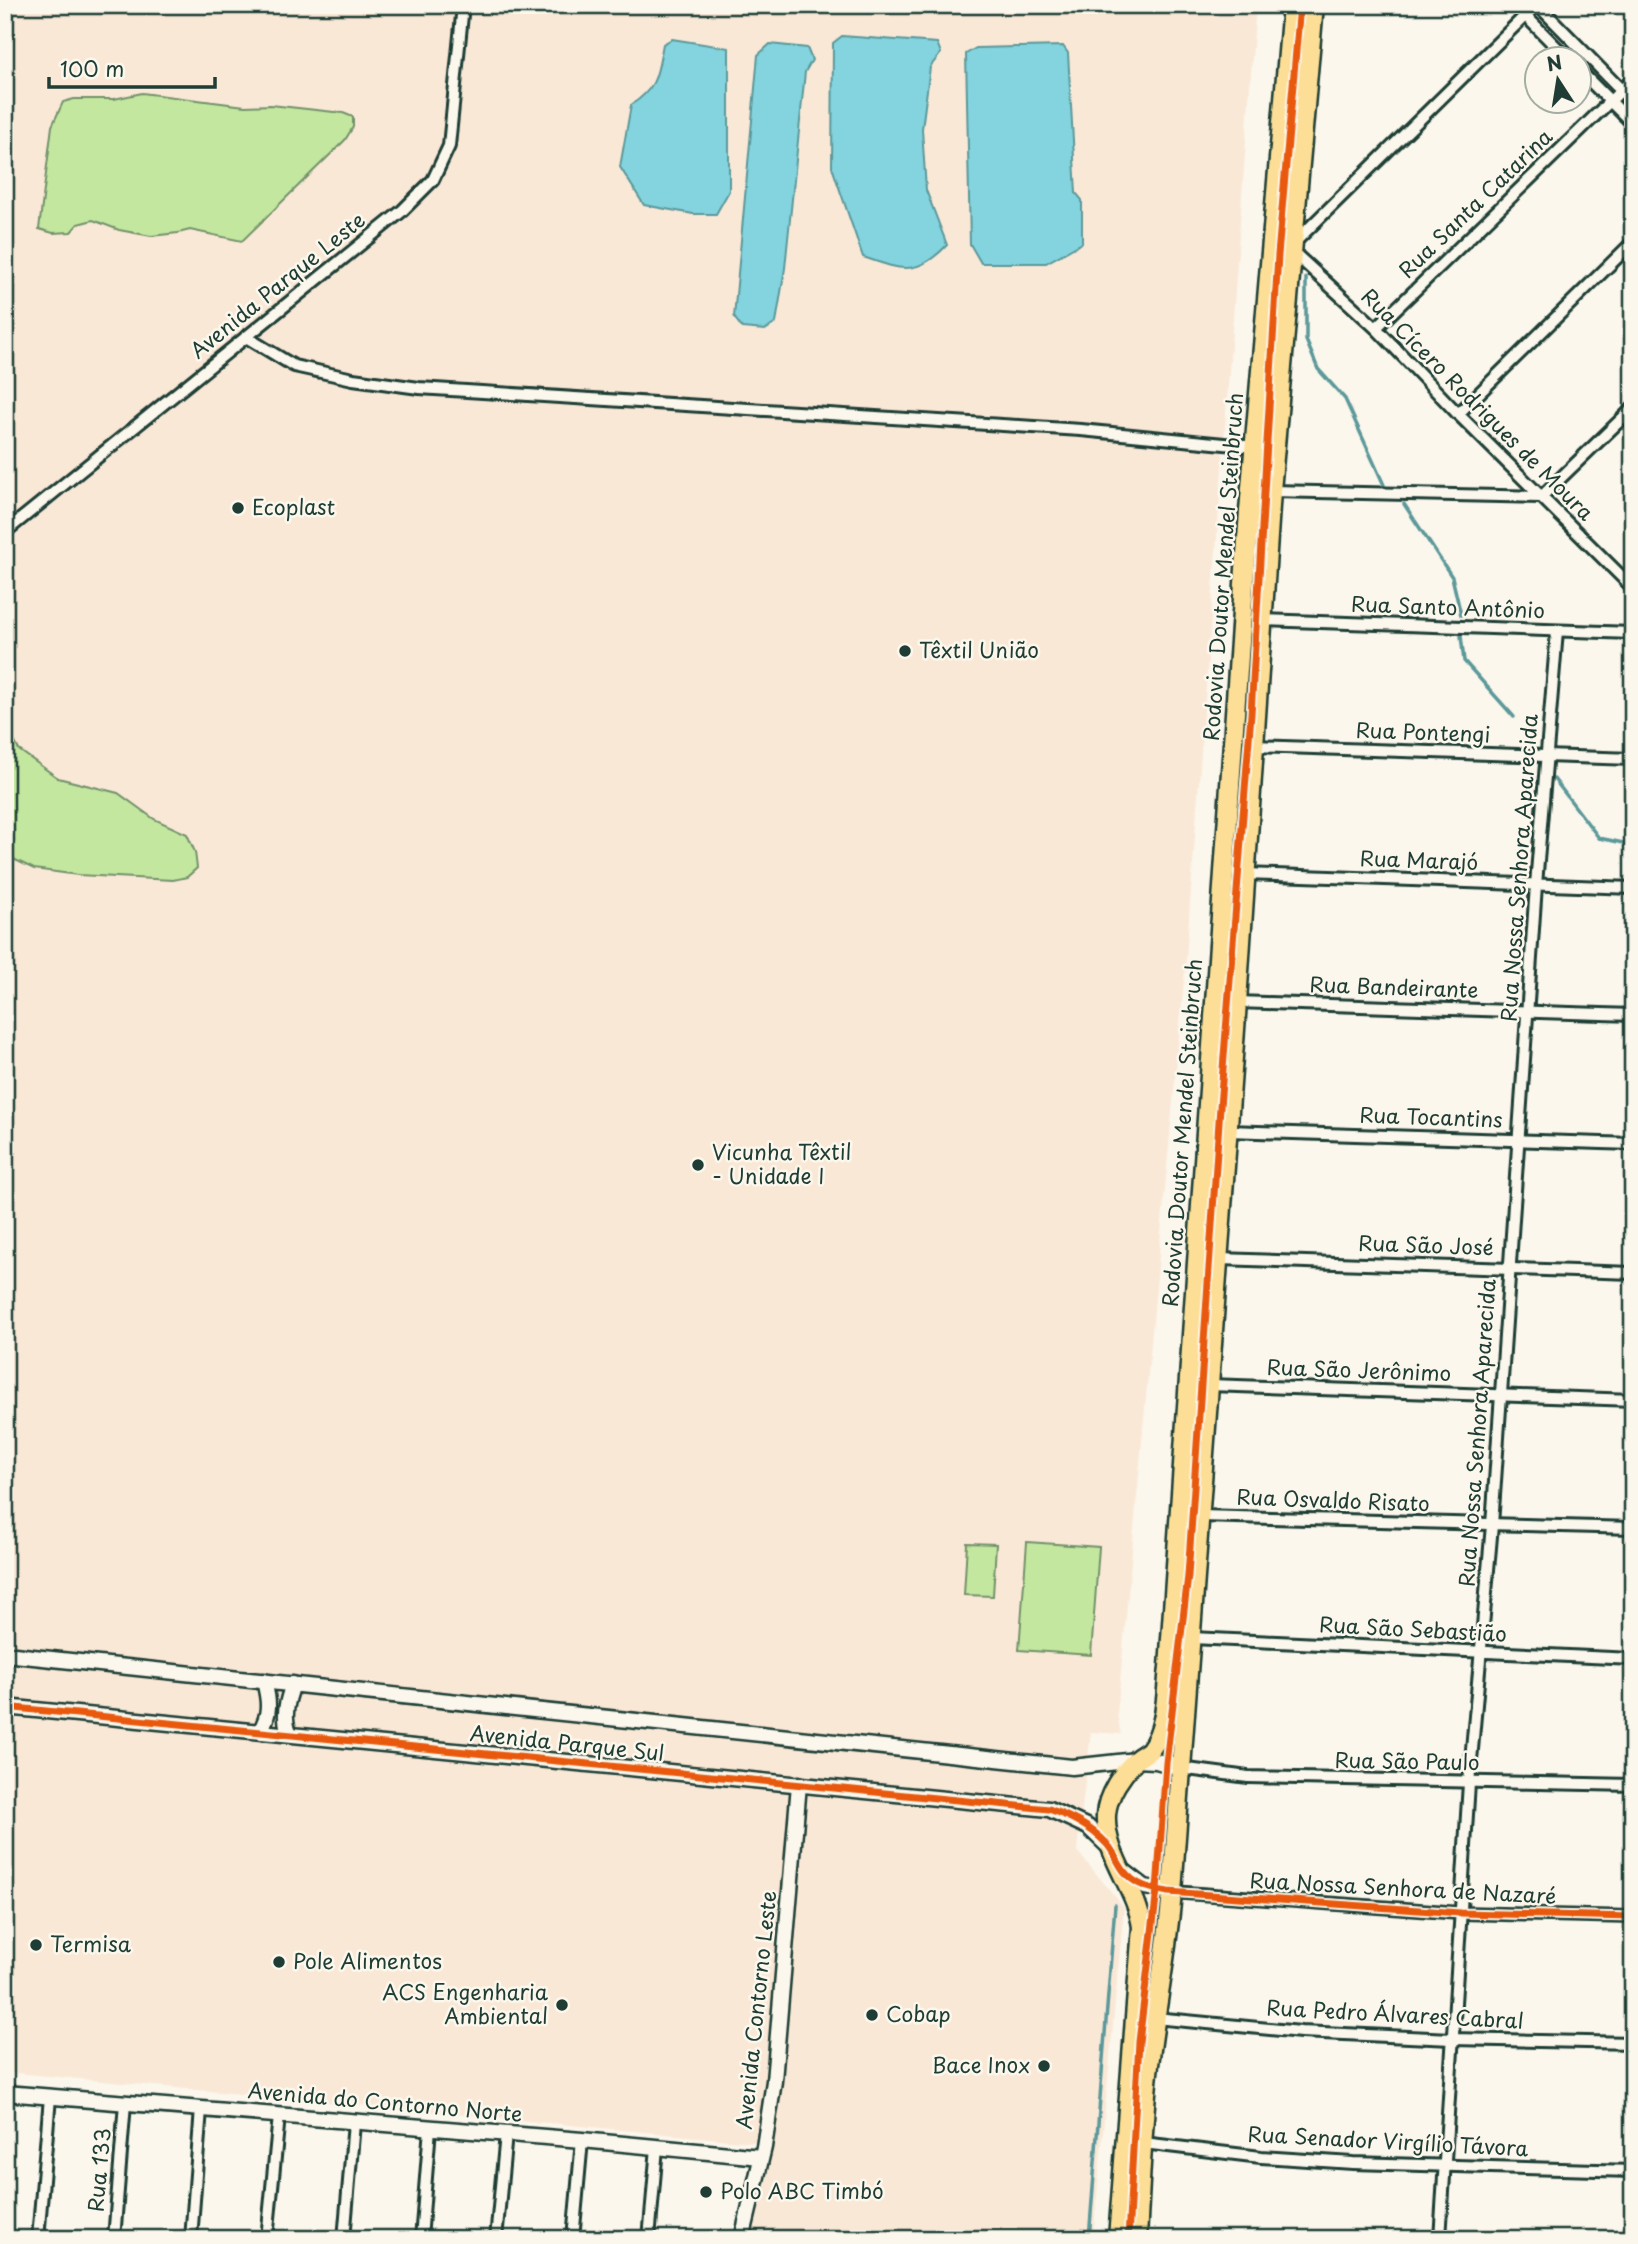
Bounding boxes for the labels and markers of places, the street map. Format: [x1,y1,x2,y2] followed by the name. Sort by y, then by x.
[252,490,335,522] place label: Ecoplast
[230,500,246,516] marker: Ecoplast
[919,633,1039,665] place label: Têxtil União
[897,643,913,659] marker: Têxtil União
[712,1135,852,1191] place label: Vicunha Têxtil - Unidade I
[690,1157,706,1173] marker: Vicunha Têxtil - Unidade I
[50,1927,132,1959] place label: Termisa
[28,1937,44,1953] marker: Termisa
[293,1944,442,1976] place label: Pole Alimentos
[271,1954,287,1970] marker: Pole Alimentos
[382,1975,549,2031] place label: ACS Engenharia Ambiental
[554,1997,570,2013] marker: ACS Engenharia Ambiental
[886,1997,951,2029] place label: Cobap
[864,2007,880,2023] marker: Cobap
[932,2048,1030,2080] place label: Bace Inox
[1036,2058,1052,2074] marker: Bace Inox
[720,2174,884,2206] place label: Polo ABC Timbó
[698,2184,714,2200] marker: Polo ABC Timbó

